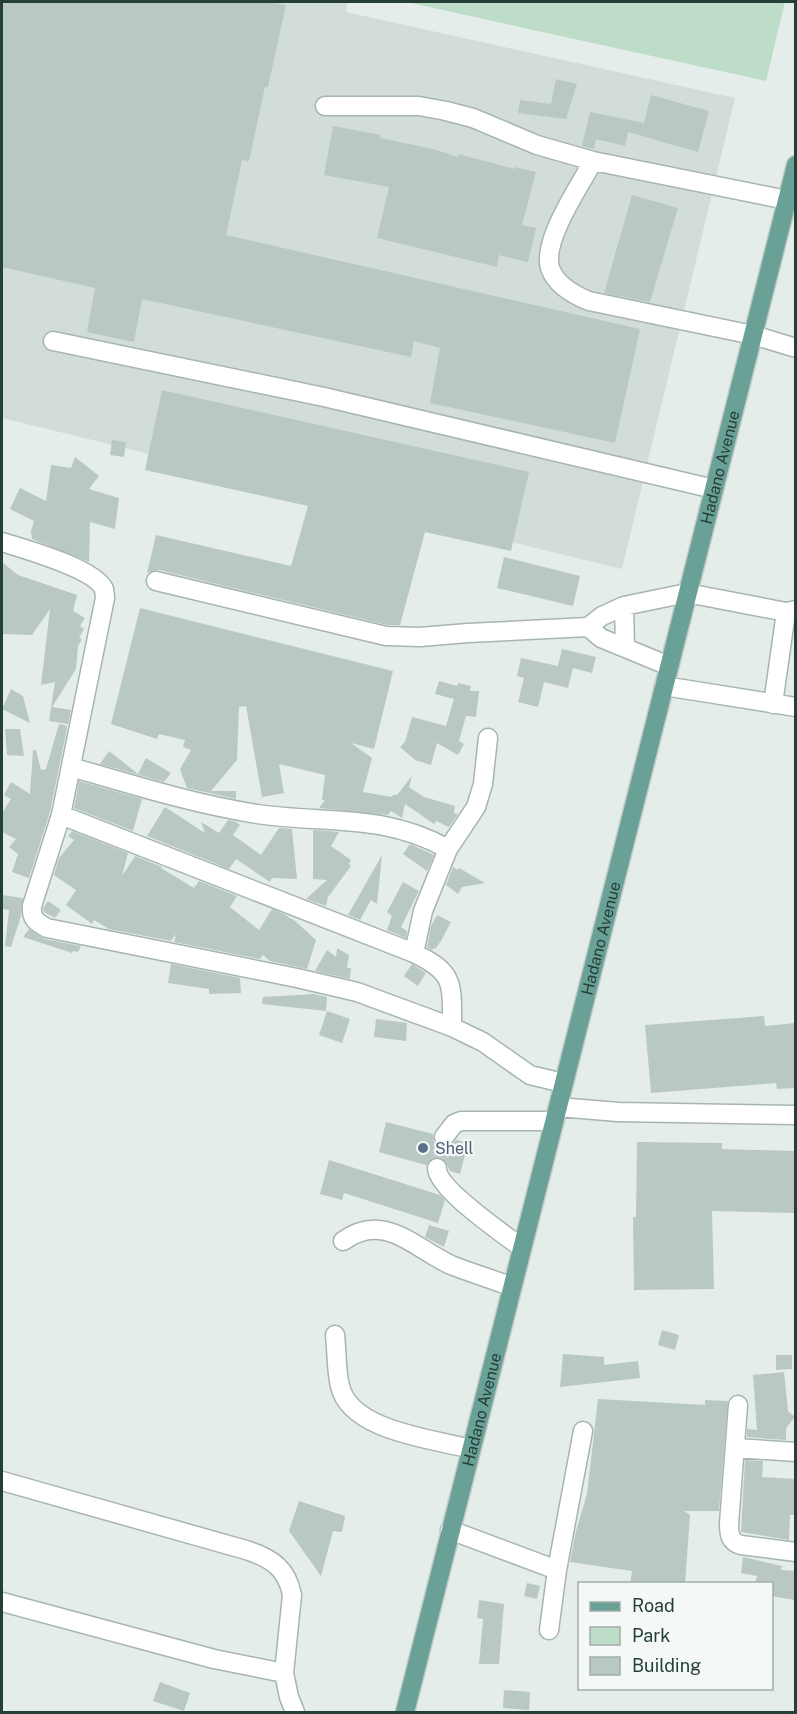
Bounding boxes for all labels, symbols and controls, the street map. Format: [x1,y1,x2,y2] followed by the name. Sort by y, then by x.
[696,408,743,526] street label: Hadano Avenue
[577,879,624,997] street label: Hadano Avenue
[435,1139,474,1158] place label: Shell
[416,1141,430,1155] marker: Shell
[458,1351,505,1468] street label: Hadano Avenue
[578,1582,773,1690] legend
[632,1595,675,1616] text: Road
[632,1625,670,1646] text: Park
[632,1655,701,1676] text: Building

